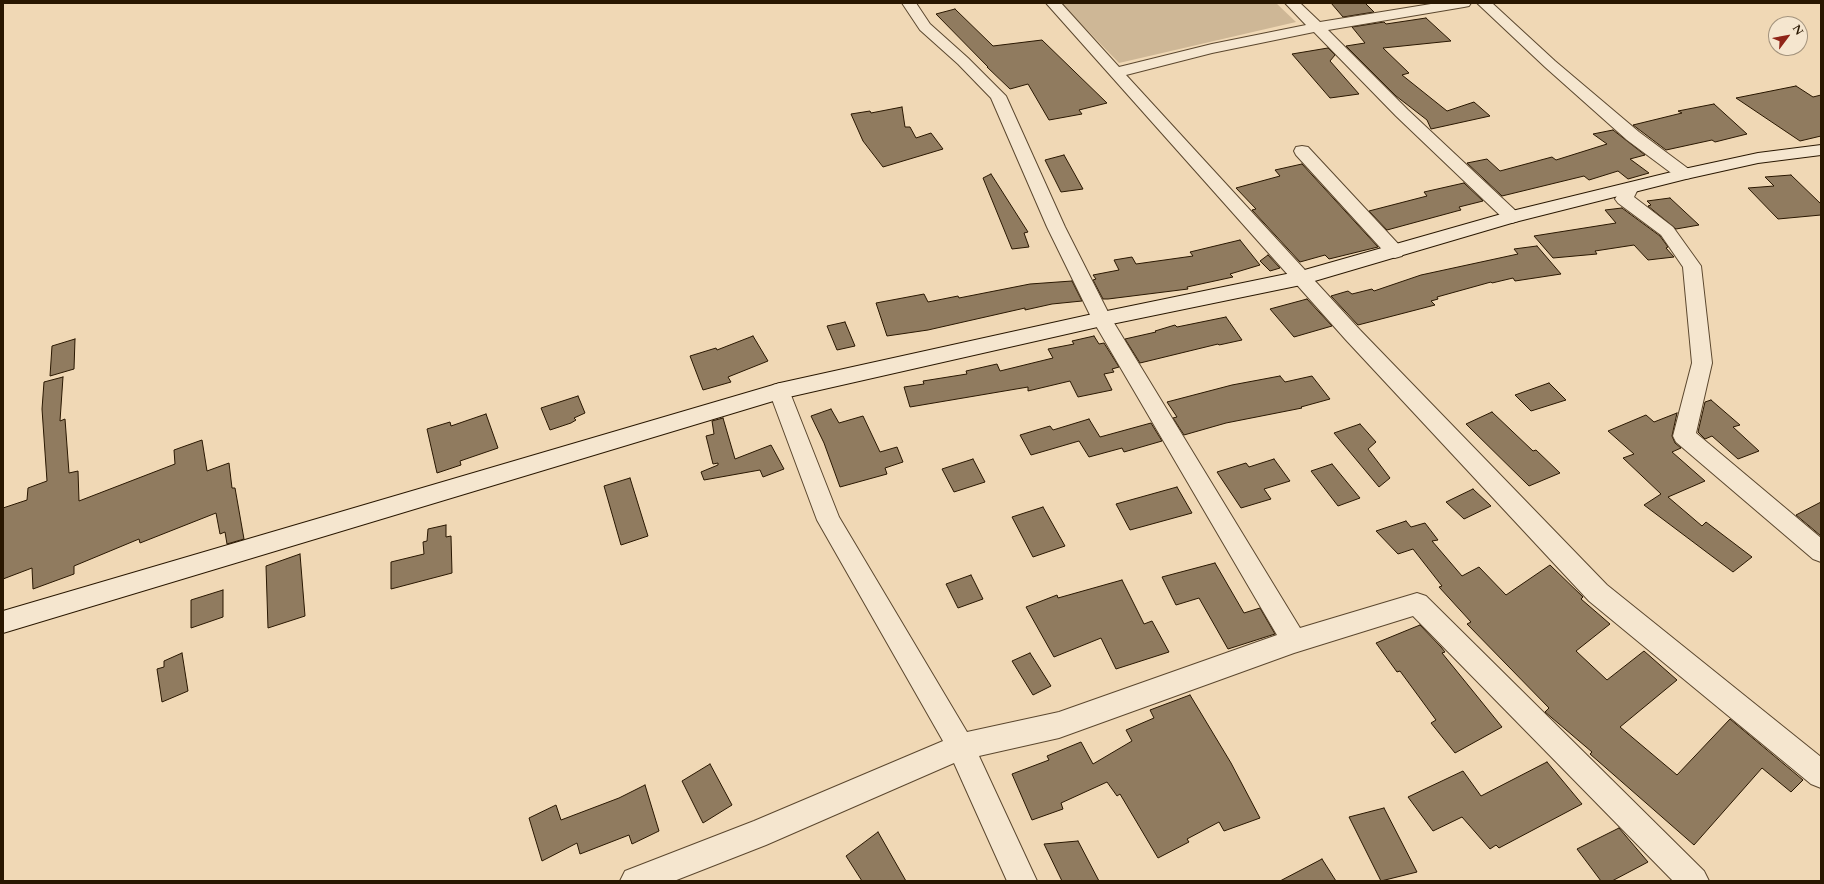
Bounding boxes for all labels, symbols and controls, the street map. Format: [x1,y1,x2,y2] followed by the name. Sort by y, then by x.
[1768,16,1808,56] north arrow
[1789,22,1807,38] text: N

